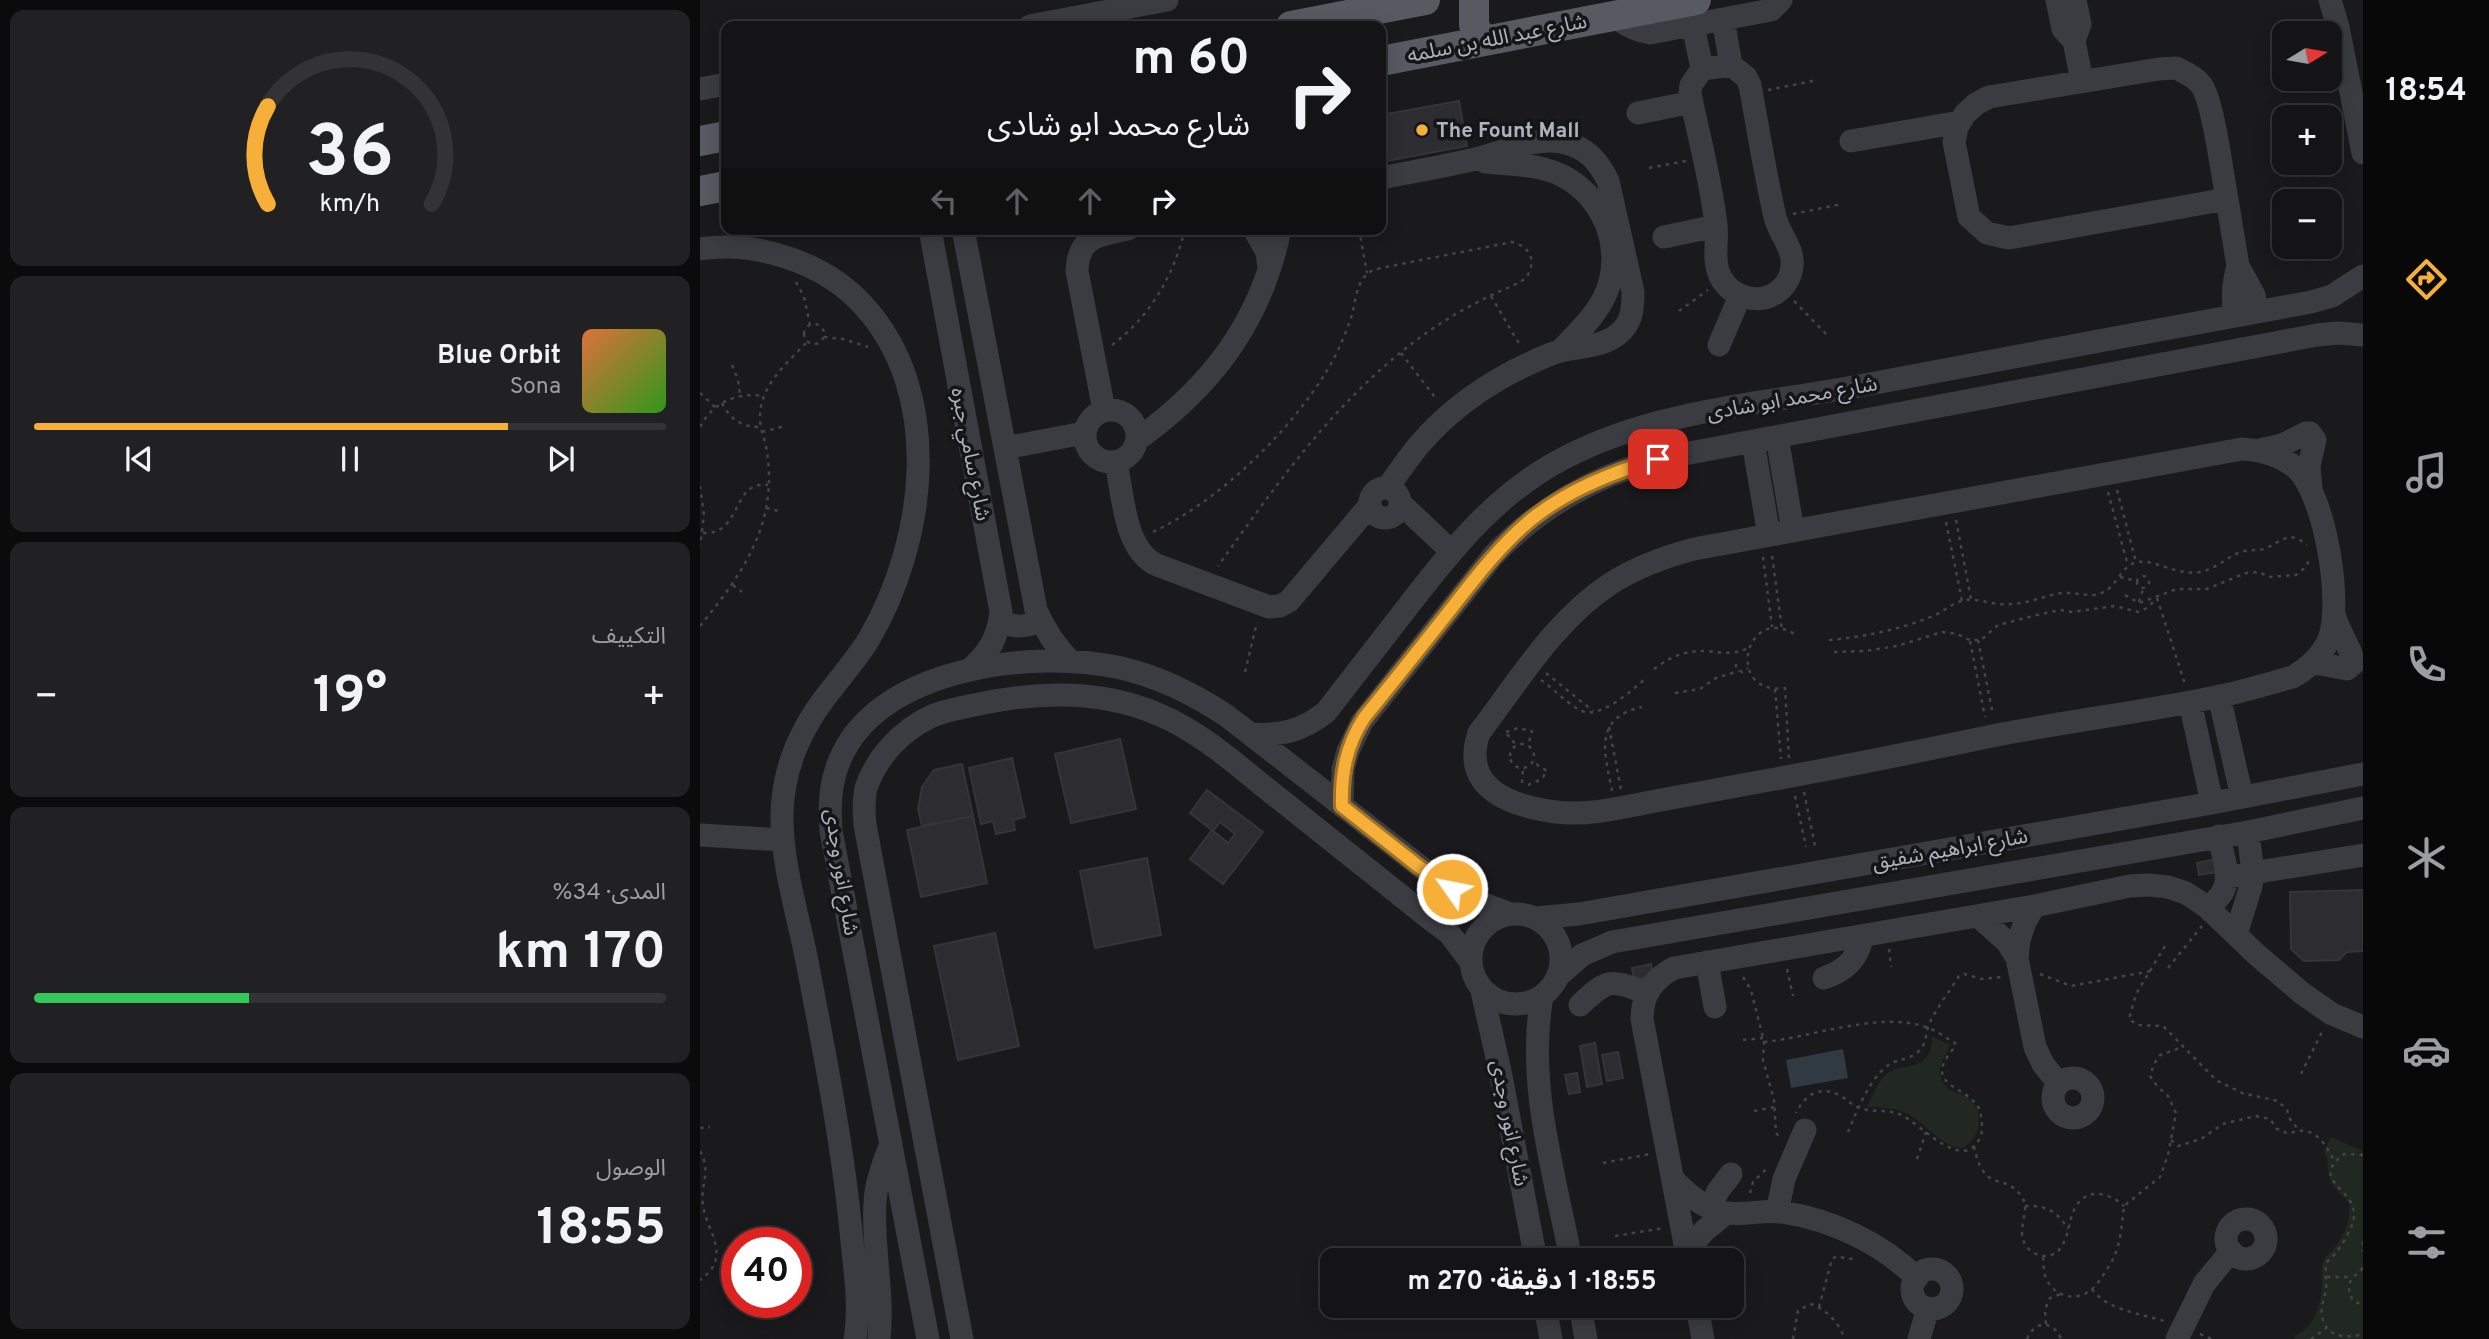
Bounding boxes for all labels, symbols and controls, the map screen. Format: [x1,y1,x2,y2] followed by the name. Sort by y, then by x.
[1405,9,1590,70] street label: شارع عبد الله بن سلمه
[2272,21,2342,91] north arrow
[2272,21,2342,259] map controls
[1132,30,1250,92] text: 60 m
[1274,49,1365,140] icon: right
[2385,72,2467,112] text: 18:54
[2272,105,2342,175] button: +
[987,107,1250,147] text: شارع محمد ابو شادى
[306,110,394,202] text: 36
[1436,118,1580,145] place label: The Fount Mall
[1414,122,1430,138] marker: The Fount Mall
[925,182,963,220] icon: left
[998,182,1036,220] icon: ahead
[1071,182,1109,220] icon: ahead
[1144,182,1182,220] icon: right
[320,189,380,221] text: km/h
[2272,189,2342,259] button: −
[2402,255,2451,304] icon: directions
[437,340,561,373] text: Blue Orbit
[1705,371,1880,428] street label: شارع محمد ابو شادى
[510,373,561,402] text: Sona
[942,385,996,523] street label: شارع سامي جبره
[1628,429,1688,489] pin
[120,440,158,478] icon: previous
[331,440,369,478] icon: pause
[542,440,580,478] icon: next
[1639,440,1677,478] icon: arrive
[2402,448,2451,497] icon: music
[592,623,666,652] text: التكييف
[2402,640,2451,689] icon: phone
[313,665,387,731] text: 19°
[34,674,59,723] text: −
[641,674,666,723] text: +
[817,807,864,938] street label: شارع انور وجدى
[1870,823,2030,877] street label: شارع ابراهيم شفيق
[2402,833,2451,882] icon: climate
[1415,852,1489,926] position arrow
[553,879,666,908] text: المدى · 34%
[495,921,666,987] text: 170 km
[2402,1026,2451,1075] icon: car
[1483,1058,1534,1189] street label: شارع انور وجدى
[596,1155,666,1184] text: الوصول
[536,1197,666,1263] text: 18:55
[2402,1218,2451,1267] icon: filters
[721,1227,812,1318] speed limit sign: 40
[1407,1266,1657,1299] text: 18:55 · 1 دقيقة · 270 m

